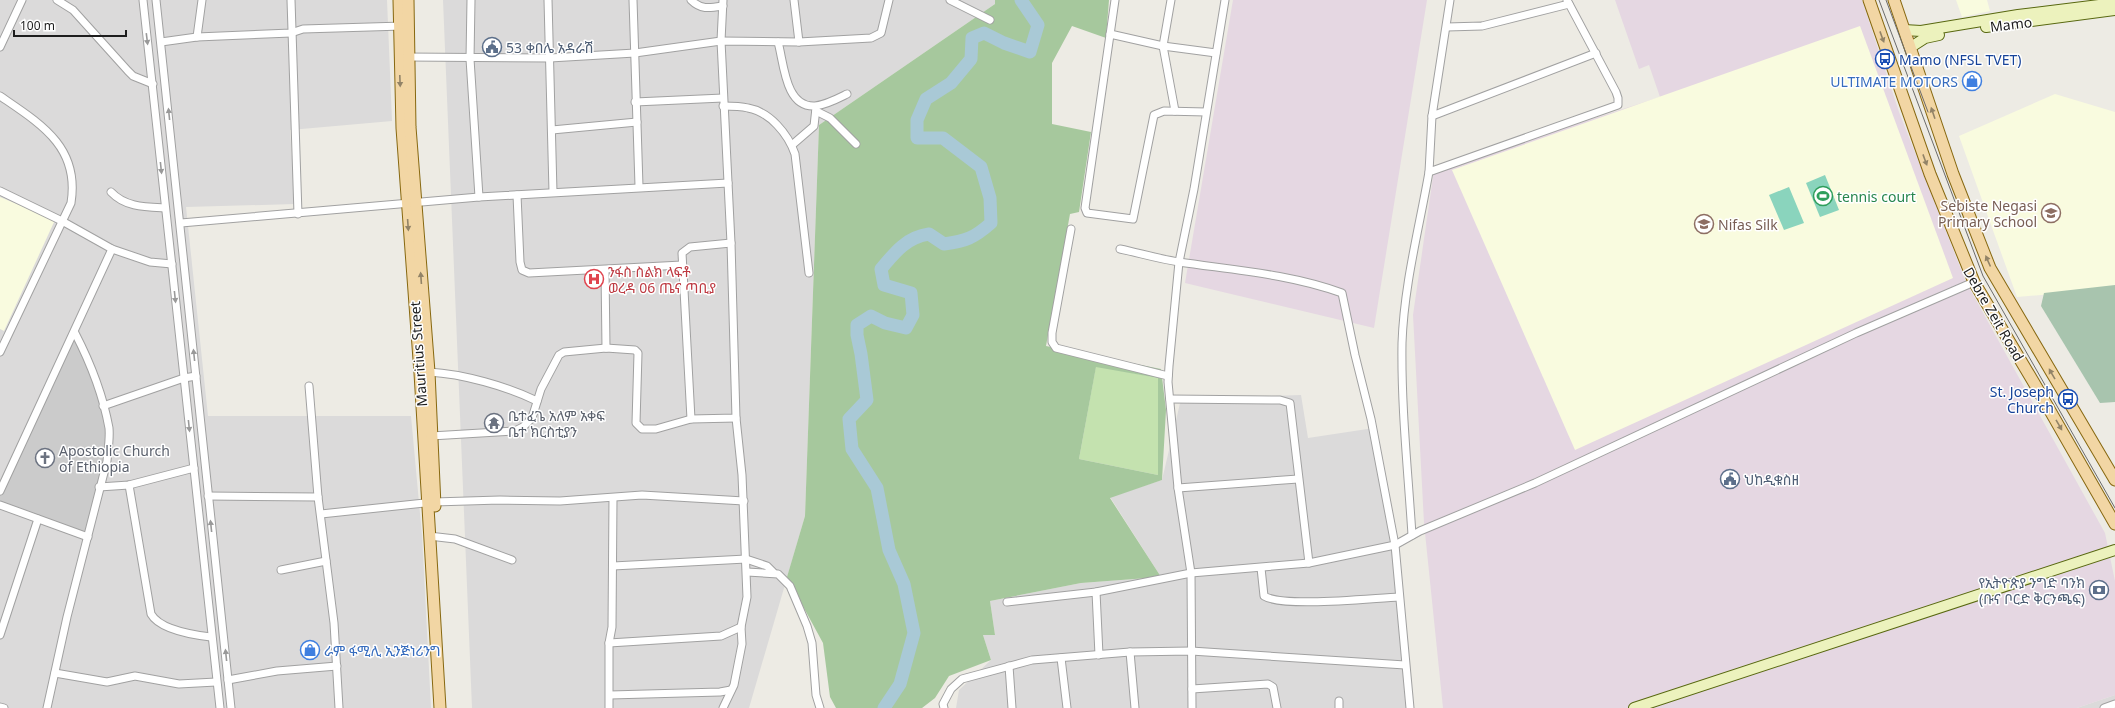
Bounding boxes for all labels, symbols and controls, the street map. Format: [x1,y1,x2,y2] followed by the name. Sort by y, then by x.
[14,12,126,38] scale bar
[1989,12,2033,36] street label: Mamo
[20,17,55,34] text: 100 m
[1879,31,1885,43] one-way arrow
[144,33,151,45] one-way arrow
[481,36,503,58] public building icon: 53 ቀበሌ አዳራሽ
[506,38,594,57] place label: 53 ቀበሌ አዳራሽ
[1874,48,1896,70] bus stop icon: Mamo (NFSL TVET)
[1899,50,2021,69] place label: Mamo (NFSL TVET)
[1961,70,1983,92] shop icon: ULTIMATE MOTORS
[1830,72,1958,91] place label: ULTIMATE MOTORS
[397,75,404,87] one-way arrow
[1929,107,1935,119] one-way arrow
[165,108,172,120] one-way arrow
[1922,154,1928,166] one-way arrow
[157,162,164,174] one-way arrow
[1812,185,1834,207] sports icon: tennis court
[1837,187,1916,206] place label: tennis court
[1938,196,2037,231] place label: Sebiste Negasi Primary School
[2040,202,2062,224] school or university icon: Sebiste Negasi Primary School
[1693,213,1715,235] school or university icon: Nifas Silk
[1718,215,1778,234] place label: Nifas Silk
[405,219,412,231] one-way arrow
[1984,255,1990,267] one-way arrow
[608,262,716,297] place label: ንፋስ ስልክ ላፍቶ ወረዳ 06 ጤና ጣቢያ
[1959,264,2029,364] street label: Debre Zeit Road
[583,268,605,290] hospital icon: ንፋስ ስልክ ላፍቶ ወረዳ 06 ጤና ጣቢያ
[417,272,424,284] one-way arrow
[172,291,179,303] one-way arrow
[405,301,431,407] street label: Mauritius Street
[191,349,197,361] one-way arrow
[2049,368,2056,380] one-way arrow
[1990,382,2054,417] place label: St. Joseph Church
[2057,388,2079,410] bus stop icon: St. Joseph Church
[508,406,605,441] place label: ቤተፈጌ አለም አቀፍ ቤተ ክርስቲያን
[483,412,505,434] temple icon: ቤተፈጌ አለም አቀፍ ቤተ ክርስቲያን
[186,420,193,433] one-way arrow
[2055,420,2063,430] one-way arrow
[59,441,170,476] place label: Apostolic Church of Ethiopia
[34,447,56,469] church icon: Apostolic Church of Ethiopia
[1719,468,1741,490] public building icon: ህከዲቁስዘ
[1744,470,1799,489] place label: ህከዲቁስዘ
[208,520,214,532] one-way arrow
[1978,573,2085,608] place label: የኢትዮጵያ ንግድ ባንክ (ቡና ቦርድ ቅርንጫፍ)
[2088,579,2110,601] bank icon: የኢትዮጵያ ንግድ ባንክ (ቡና ቦርድ ቅርንጫፍ)
[299,639,321,661] shop icon: ራም ፋሚሊ ኢንጅነሪንግ
[324,641,441,660] place label: ራም ፋሚሊ ኢንጅነሪንግ
[222,649,229,661] one-way arrow

